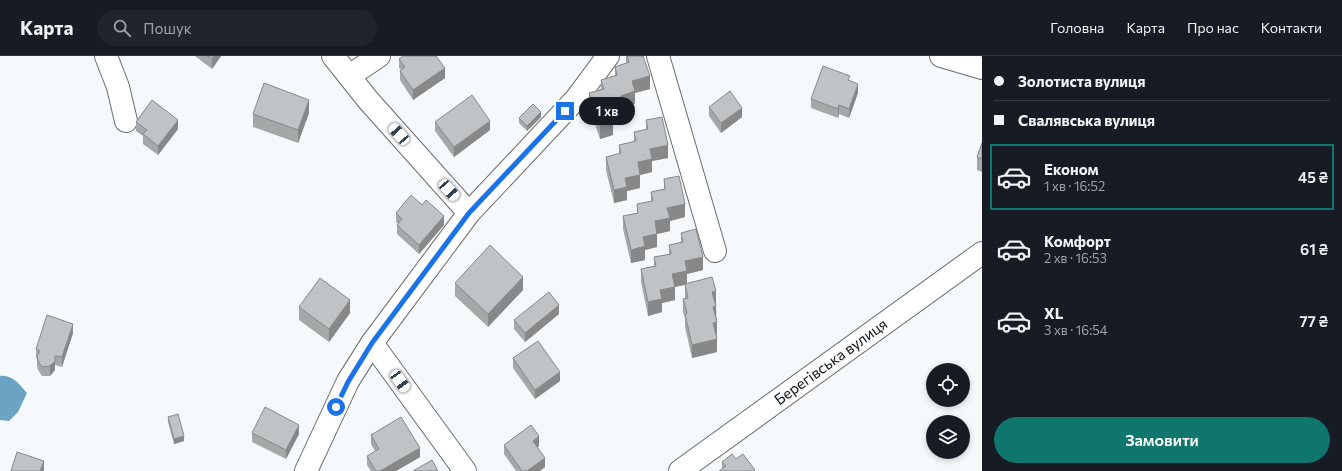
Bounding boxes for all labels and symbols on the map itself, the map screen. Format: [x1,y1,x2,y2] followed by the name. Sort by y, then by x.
[579,97,635,125] callout: 1 хв
[556,102,574,120] route end
[387,121,411,147] car
[437,177,461,203] car
[770,314,890,408] street label: Берегівська вулиця
[388,368,412,394] car
[327,398,345,416] route start

